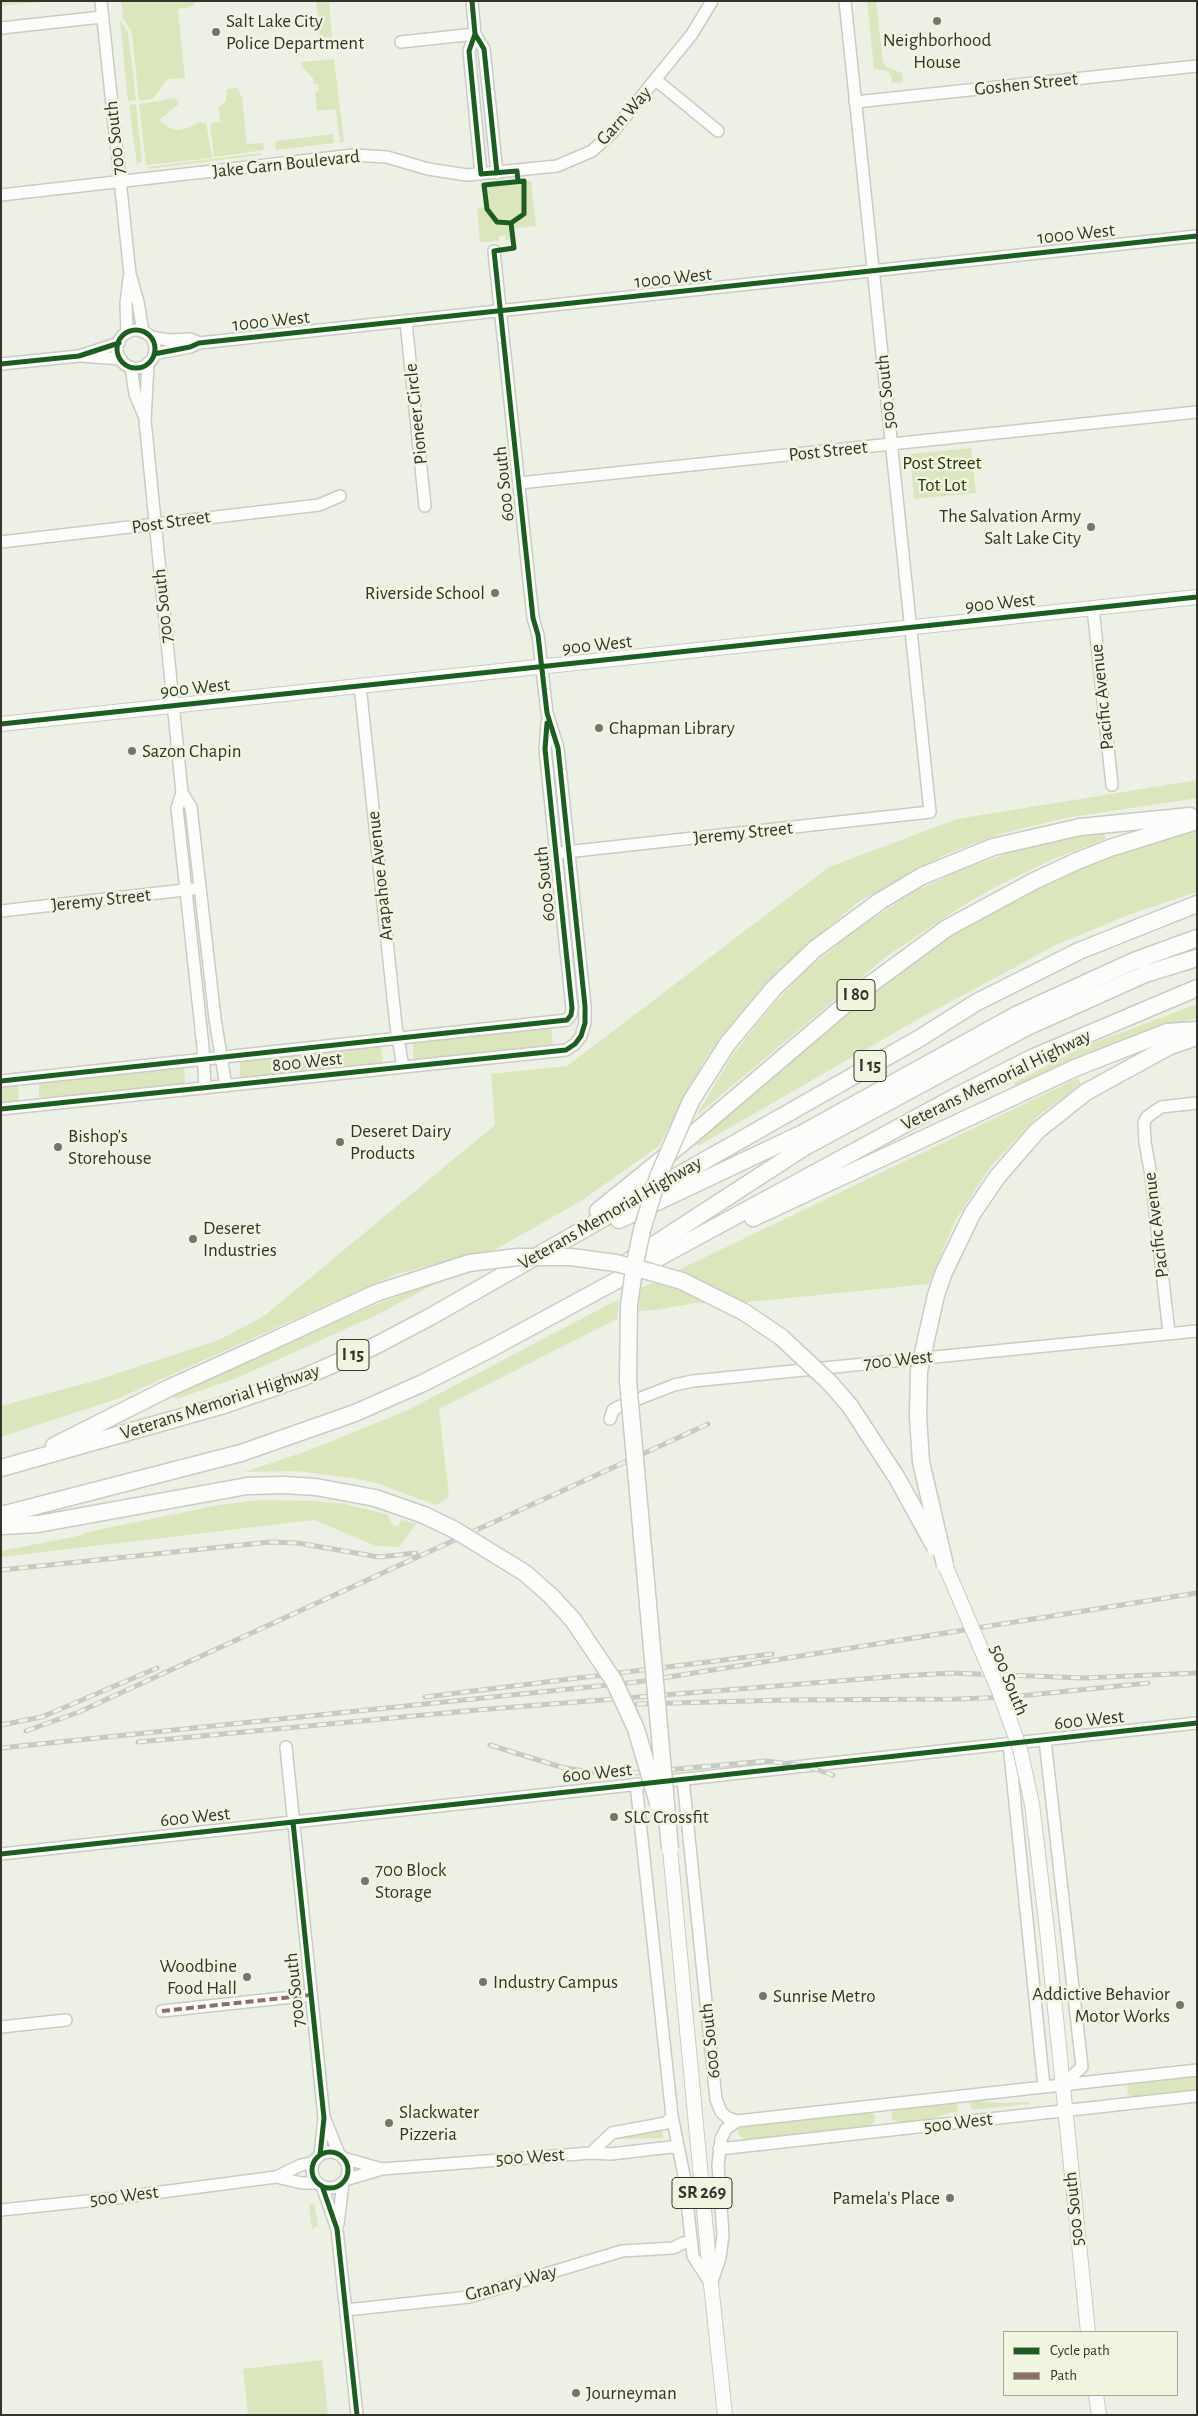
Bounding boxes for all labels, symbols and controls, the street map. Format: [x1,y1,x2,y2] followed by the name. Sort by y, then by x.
[226,10,364,54] place label: Salt Lake City Police Department
[931,15,943,27] marker: Neighborhood House
[210,26,222,38] marker: Salt Lake City Police Department
[883,29,991,73] place label: Neighborhood House
[973,67,1079,101] street label: Goshen Street
[592,82,656,150] street label: Garn Way
[100,100,130,176] street label: 700 South
[211,145,361,183] street label: Jake Garn Boulevard
[1036,219,1116,249] street label: 1000 West
[633,263,713,293] street label: 1000 West
[231,306,311,336] street label: 1000 West
[871,354,901,430] street label: 500 South
[399,362,433,466] street label: Pioneer Circle
[787,436,869,466] street label: Post Street
[489,445,519,523] street label: 600 South
[902,452,982,496] park label: Post Street Tot Lot
[130,505,212,539] street label: Post Street
[939,505,1081,549] place label: The Salvation Army Salt Lake City
[1085,521,1097,533] marker: The Salvation Army Salt Lake City
[148,568,178,644] street label: 700 South
[365,582,485,604] place label: Riverside School
[489,587,501,599] marker: Riverside School
[964,588,1036,618] street label: 900 West
[561,630,633,660] street label: 900 West
[1085,643,1119,751] street label: Pacific Avenue
[159,673,231,703] street label: 900 West
[609,717,735,739] place label: Chapman Library
[593,722,605,734] marker: Chapman Library
[142,740,242,762] place label: Sazon Chapin
[126,745,138,757] marker: Sazon Chapin
[362,810,398,942] street label: Arapahoe Avenue
[692,816,794,850] street label: Jeremy Street
[530,845,560,923] street label: 600 South
[50,883,152,917] street label: Jeremy Street
[837,980,875,1010] road number: I 80
[897,1024,1095,1136] street label: Veterans Memorial Highway
[271,1047,343,1077] street label: 800 West
[854,1050,886,1082] road number: I 15
[350,1120,451,1164] place label: Deseret Dairy Products
[68,1125,151,1169] place label: Bishop's Storehouse
[334,1136,346,1148] marker: Deseret Dairy Products
[52,1141,64,1153] marker: Bishop's Storehouse
[514,1151,706,1275] street label: Veterans Memorial Highway
[1138,1171,1174,1279] street label: Pacific Avenue
[203,1217,277,1261] place label: Deseret Industries
[187,1233,199,1245] marker: Deseret Industries
[337,1340,369,1370] road number: I 15
[862,1345,934,1375] street label: 700 West
[117,1359,323,1445] street label: Veterans Memorial Highway
[984,1641,1034,1719] street label: 500 South
[1053,1705,1125,1735] street label: 600 West
[561,1758,633,1788] street label: 600 West
[159,1802,231,1832] street label: 600 West
[624,1806,709,1828] place label: SLC Crossfit
[608,1811,620,1823] marker: SLC Crossfit
[375,1859,446,1903] place label: 700 Block Storage
[359,1875,371,1887] marker: 700 Block Storage
[280,1952,310,2028] street label: 700 South
[159,1955,237,1999] place label: Woodbine Food Hall
[241,1971,253,1983] marker: Woodbine Food Hall
[493,1971,618,1993] place label: Industry Campus
[477,1976,489,1988] marker: Industry Campus
[1032,1983,1170,2027] place label: Addictive Behavior Motor Works
[773,1985,876,2007] place label: Sunrise Metro
[757,1990,769,2002] marker: Sunrise Metro
[1174,1999,1186,2011] marker: Addictive Behavior Motor Works
[695,2002,725,2080] street label: 600 South
[399,2101,479,2145] place label: Slackwater Pizzeria
[922,2107,994,2139] street label: 500 West
[383,2117,395,2129] marker: Slackwater Pizzeria
[495,2143,565,2171] street label: 500 West
[1059,2171,1089,2247] street label: 500 South
[672,2178,732,2208] road number: SR 269
[88,2180,160,2212] street label: 500 West
[832,2187,940,2209] place label: Pamela's Place
[944,2192,956,2204] marker: Pamela's Place
[463,2260,559,2306] street label: Granary Way
[1003,2331,1178,2396] legend
[1050,2343,1110,2358] text: Cycle path
[1050,2368,1077,2383] text: Path
[586,2382,677,2404] place label: Journeyman
[570,2387,582,2399] marker: Journeyman

